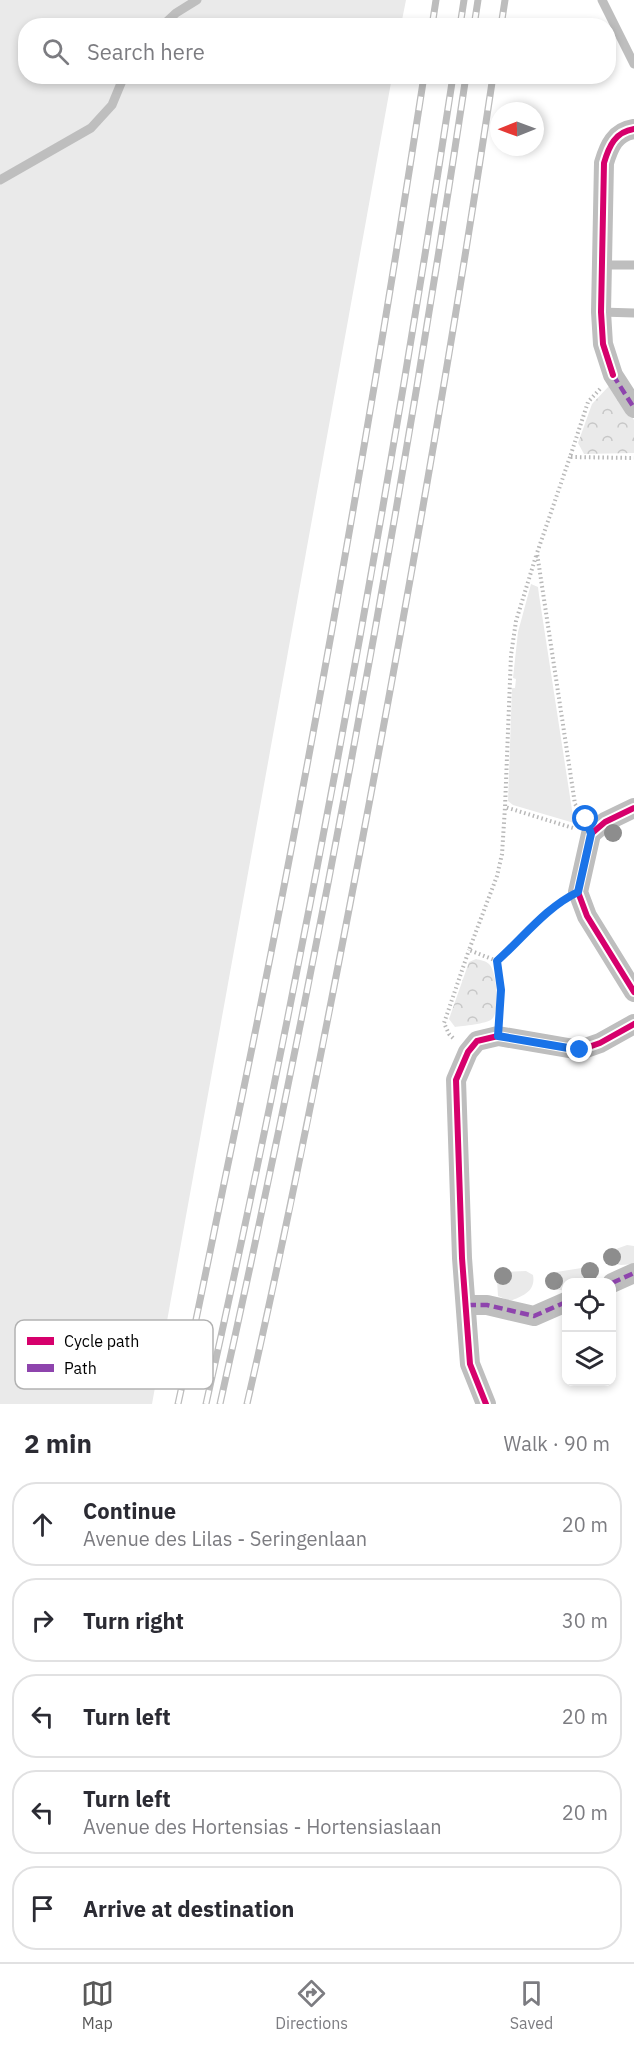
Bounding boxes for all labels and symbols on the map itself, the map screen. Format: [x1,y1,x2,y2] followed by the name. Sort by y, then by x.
[490,102,544,156] north arrow
[572,805,598,831] route start
[566,1036,592,1062] route end
[15,1320,213,1389] legend
[64,1331,139,1351] text: Cycle path
[64,1358,97,1378] text: Path

